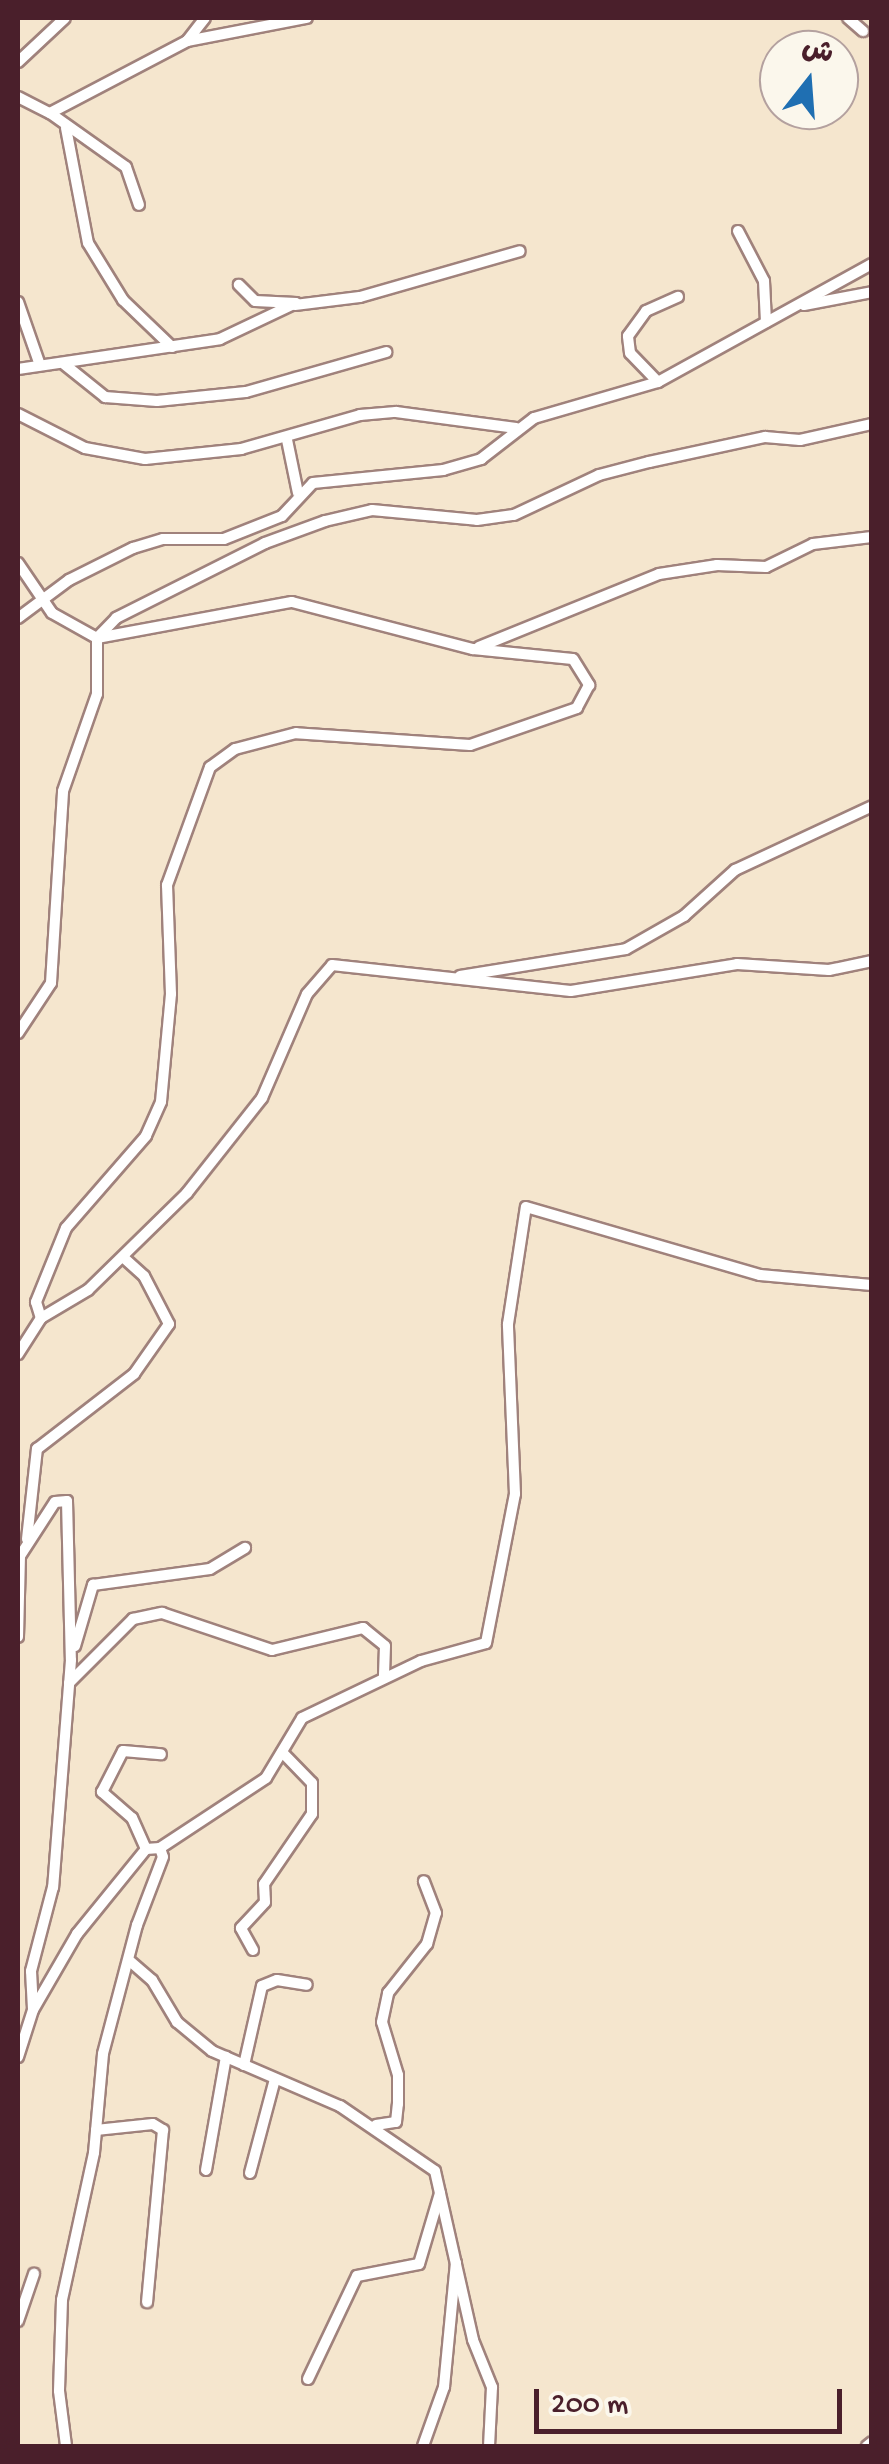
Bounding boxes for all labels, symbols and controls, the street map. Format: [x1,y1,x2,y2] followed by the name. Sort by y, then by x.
[759,30,859,130] north arrow
[798,32,837,73] text: ش
[539,2369,846,2431] scale bar
[551,2389,628,2424] text: 200 m

